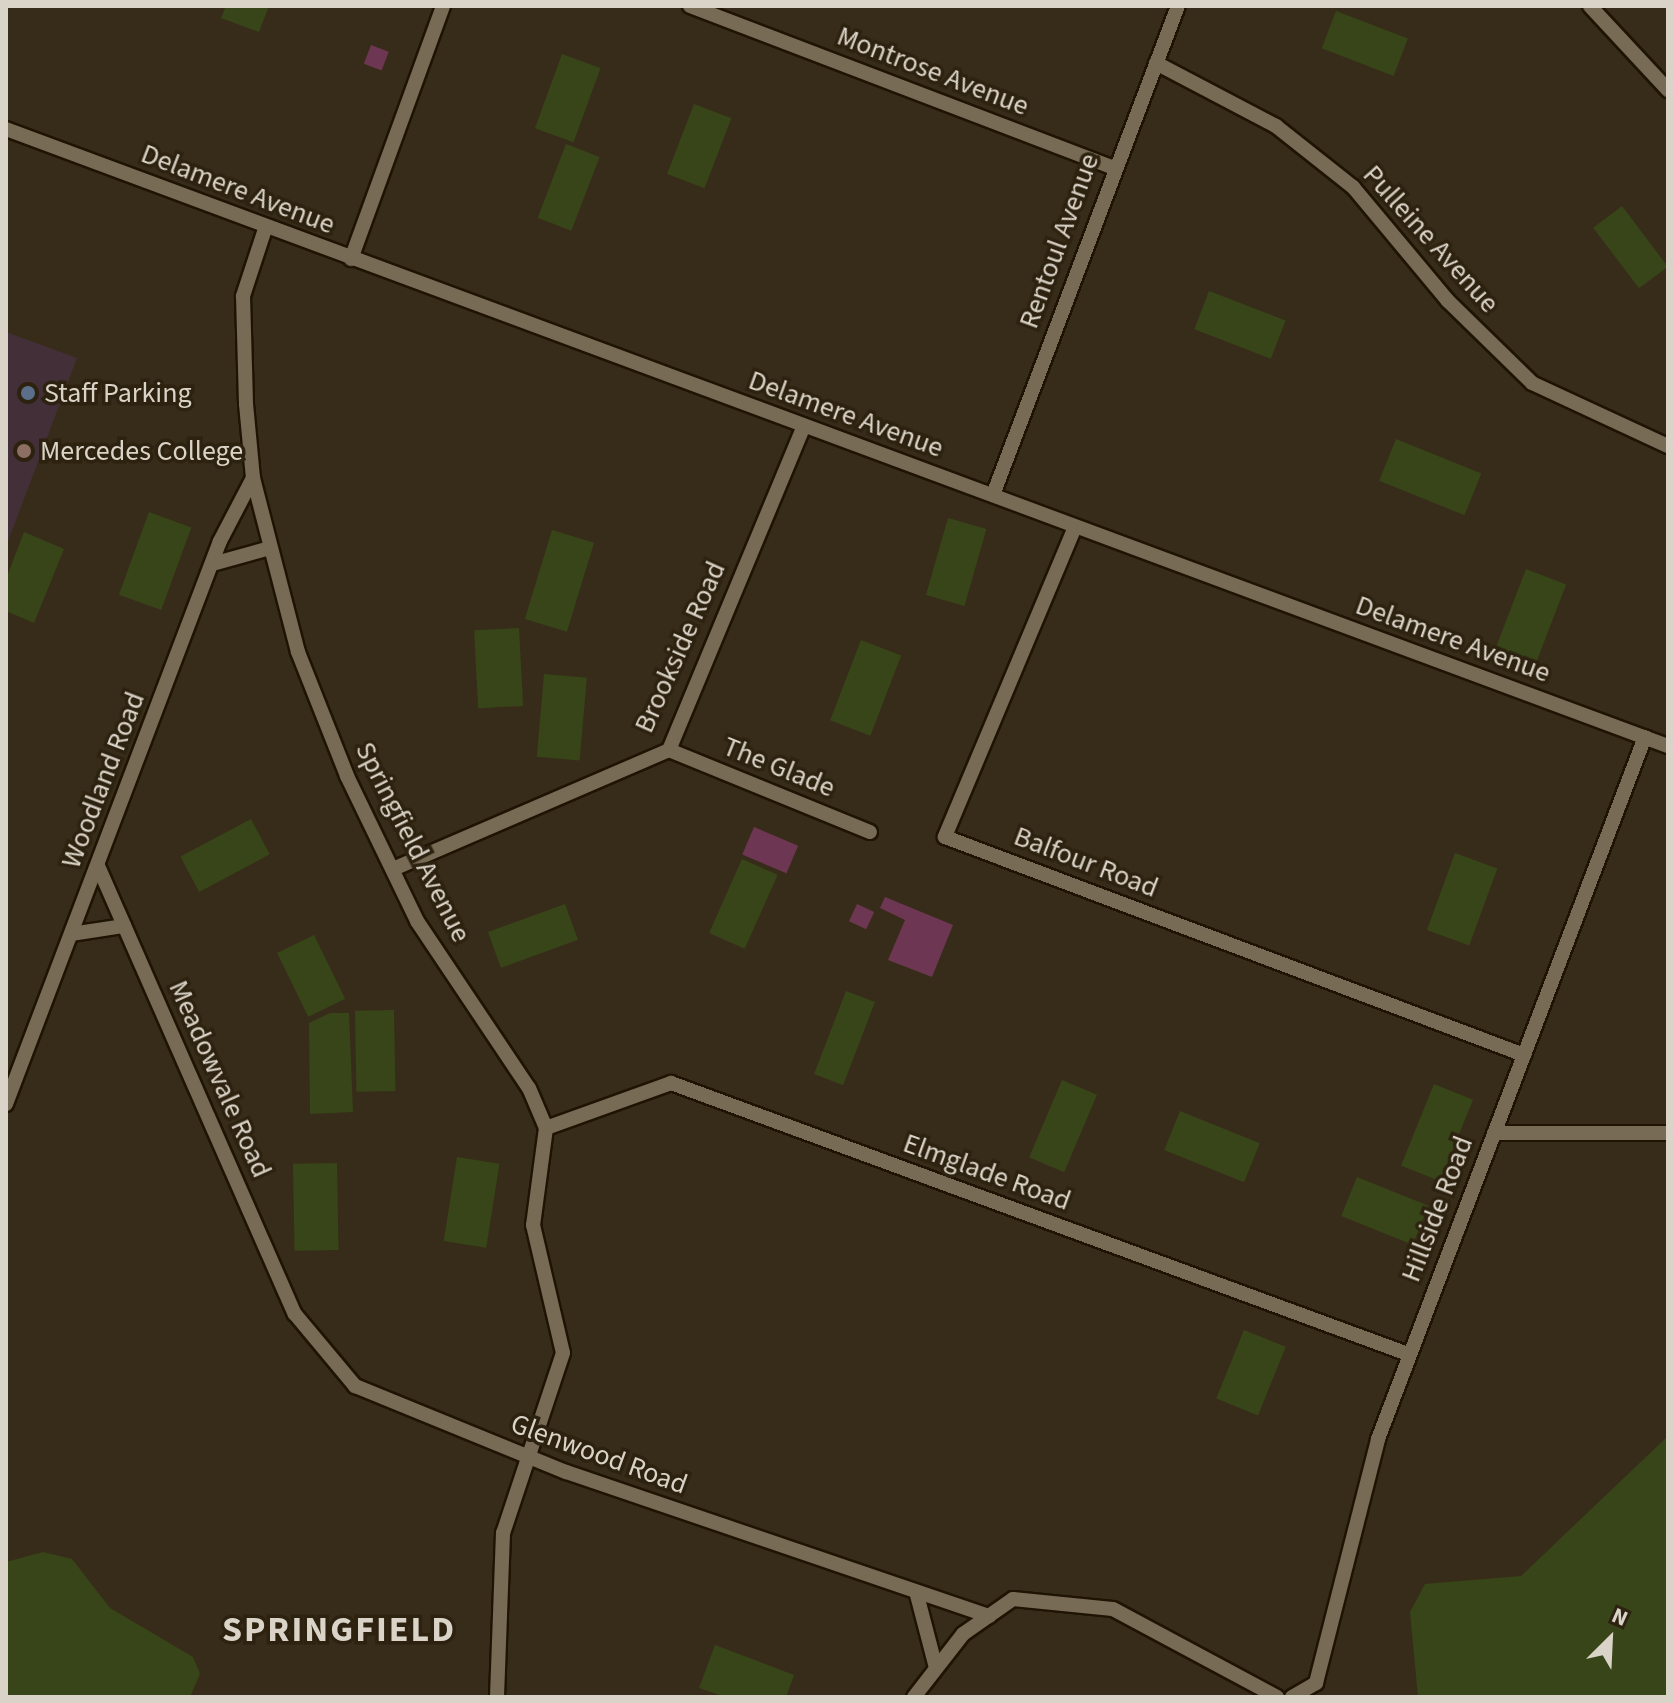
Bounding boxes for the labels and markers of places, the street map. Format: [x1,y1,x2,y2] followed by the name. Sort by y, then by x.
[44,376,192,410] place label: Staff Parking
[19,384,37,402] marker: Staff Parking
[40,434,243,468] place label: Mercedes College
[15,442,33,460] marker: Mercedes College

